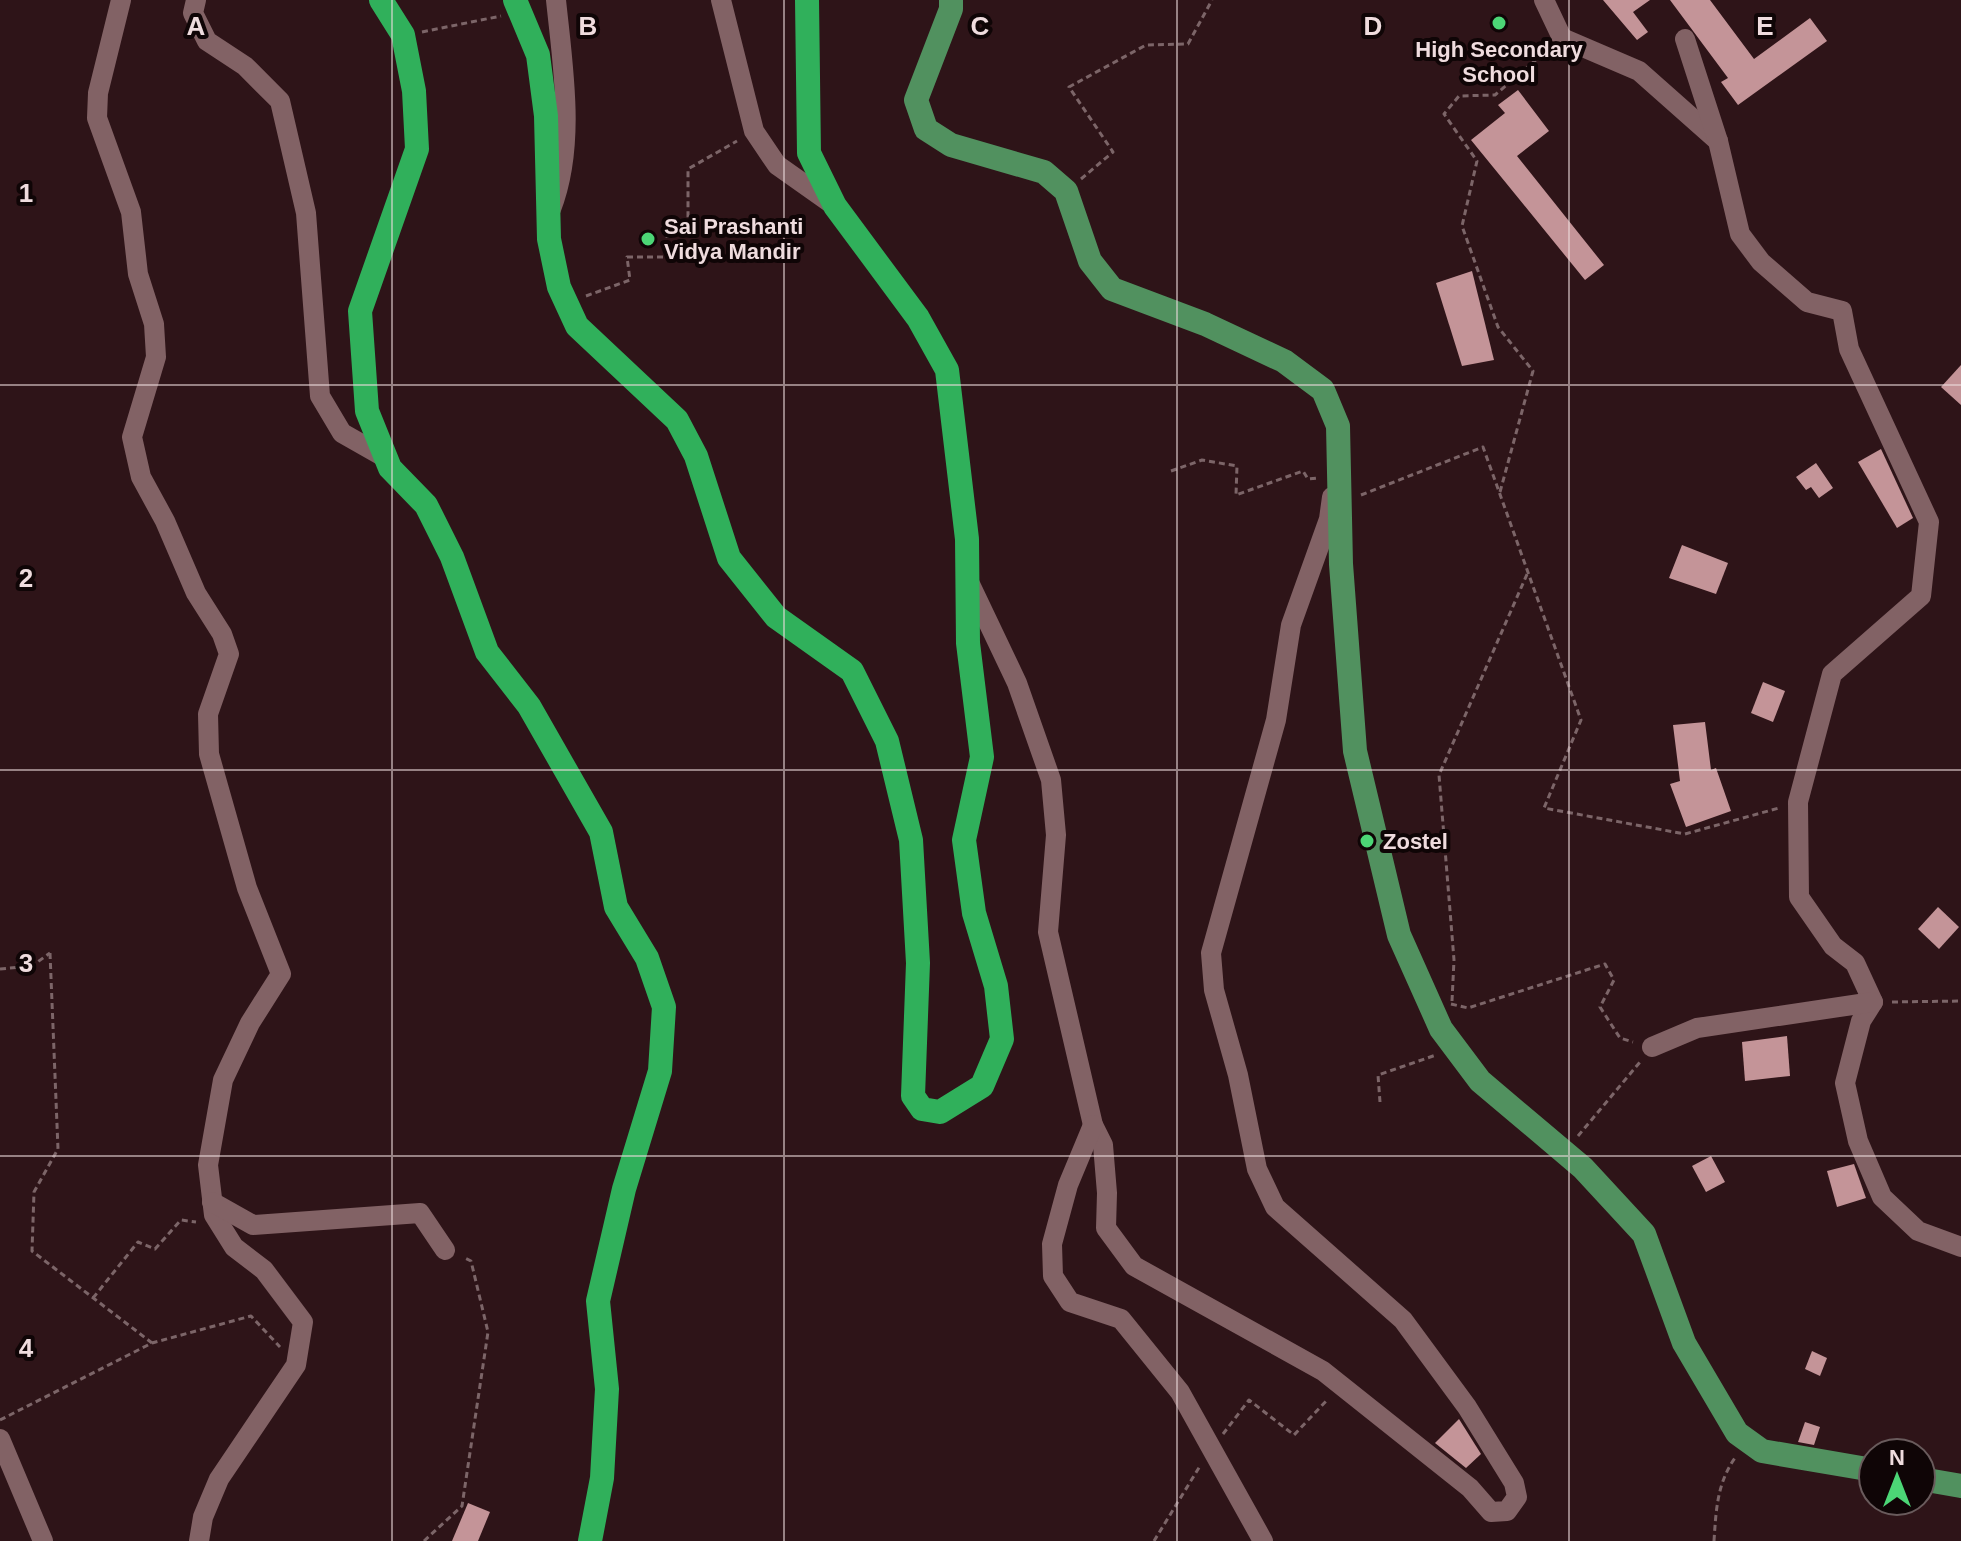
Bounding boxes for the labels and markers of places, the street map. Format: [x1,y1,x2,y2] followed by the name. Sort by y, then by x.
[1490,14,1508,32] marker: High Secondary School
[1415,37,1584,87] place label: High Secondary School
[664,214,803,264] place label: Sai Prashanti Vidya Mandir
[639,230,657,248] marker: Sai Prashanti Vidya Mandir
[1383,829,1448,854] place label: Zostel
[1358,832,1376,850] marker: Zostel

